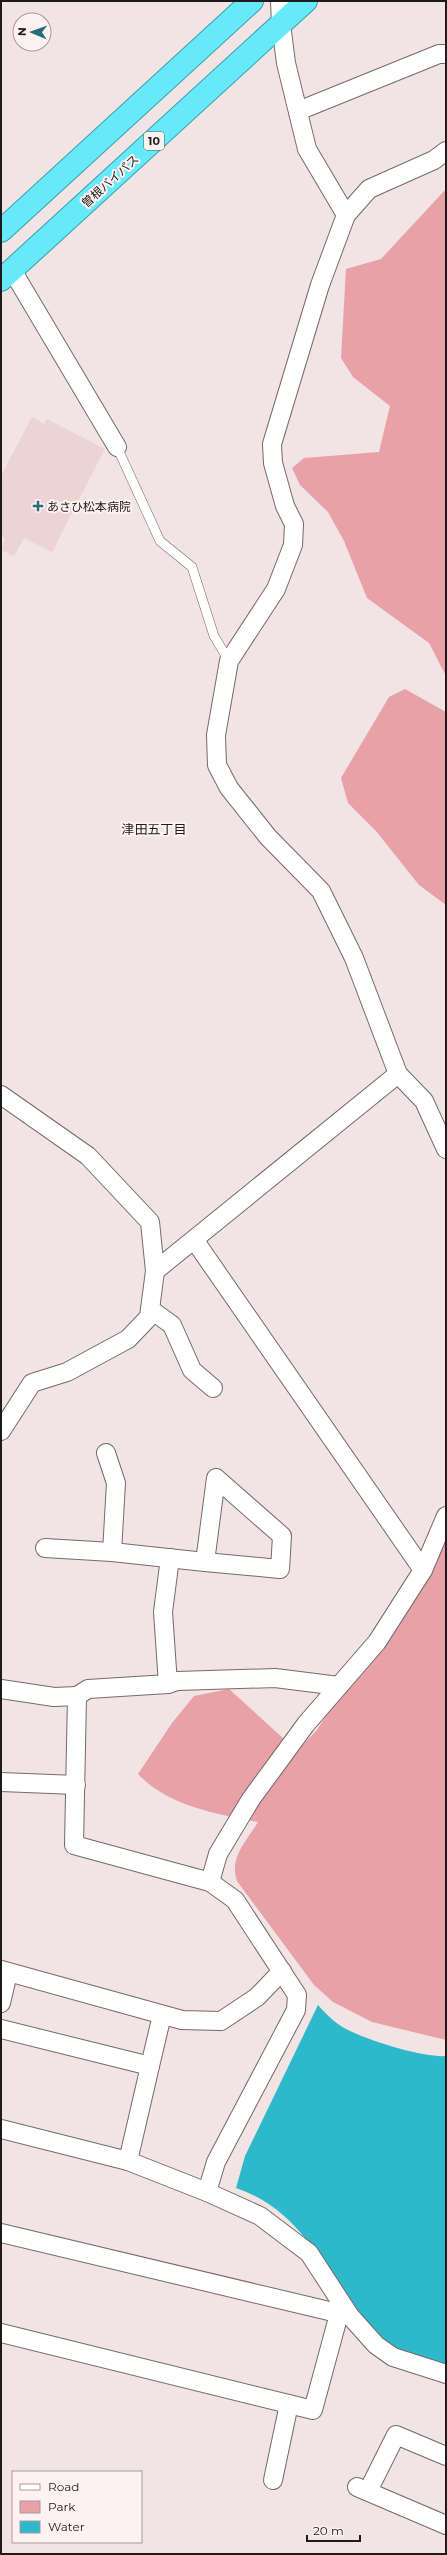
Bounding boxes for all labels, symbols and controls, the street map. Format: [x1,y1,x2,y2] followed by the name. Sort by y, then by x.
[12,12,52,52] north arrow
[15,27,29,36] text: N
[144,132,164,150] road number: 10
[78,151,142,211] street label: 曽根バイパス
[47,499,131,514] place label: あさひ松本病院
[32,500,44,512] marker: あさひ松本病院
[121,821,187,837] district label: 津田五丁目
[12,2471,142,2543] legend
[48,2479,79,2494] text: Road
[48,2499,76,2514] text: Park
[307,2517,360,2543] scale bar
[48,2519,85,2534] text: Water
[313,2523,344,2538] text: 20 m

